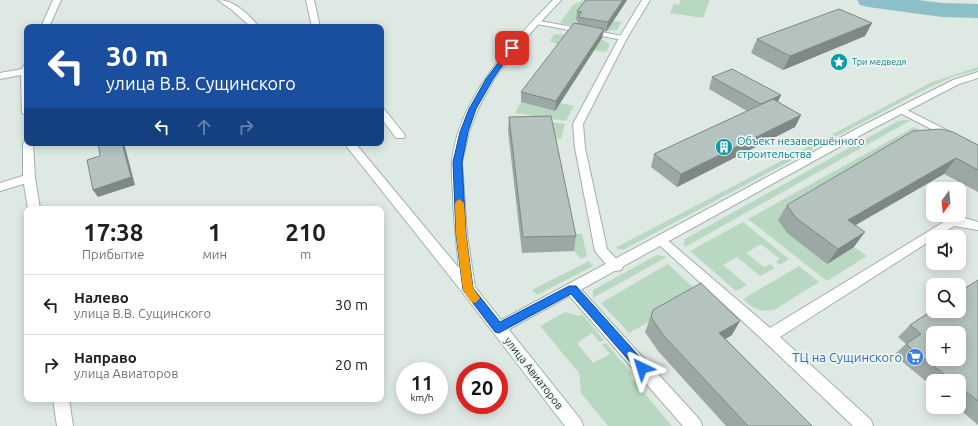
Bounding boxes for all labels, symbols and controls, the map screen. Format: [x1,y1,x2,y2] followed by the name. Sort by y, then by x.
[495,31,529,65] pin
[501,37,523,59] icon: arrive
[40,40,92,92] icon: left
[106,40,168,71] text: 30 m
[829,52,849,72] place icon: Три медведя
[852,57,906,67] place label: Три медведя
[106,73,296,93] text: улица В.В. Сущинского
[151,116,173,138] icon: left
[193,116,215,138] icon: ahead
[235,116,257,138] icon: right
[737,135,865,160] place label: Объект незавершённого строительства
[714,137,734,157] building icon: Объект незавершённого строительства
[926,182,966,222] north arrow
[926,182,966,414] map controls
[83,219,143,246] text: 17:38
[208,219,222,246] text: 1
[285,219,326,246] text: 210
[926,230,966,270] button: sound
[82,247,144,261] text: Прибытие
[202,247,227,261] text: мин
[300,247,311,261] text: m
[926,278,966,318] button: search
[74,289,129,306] text: Налево
[40,294,62,316] icon: left
[335,296,368,313] text: 30 m
[74,306,211,320] text: улица В.В. Сущинского
[926,326,966,366] button: +
[502,335,566,411] street label: улица Авиаторов
[621,347,663,389] position arrow
[905,347,925,367] supermarket icon: ТЦ на Сущинского
[74,349,137,366] text: Направо
[792,350,902,364] place label: ТЦ на Сущинского
[40,354,62,376] icon: right
[335,356,368,373] text: 20 m
[456,362,508,414] speed limit sign: 20
[74,366,178,380] text: улица Авиаторов
[411,371,433,394] text: 11
[926,374,966,414] button: −
[410,392,434,403] text: km/h

